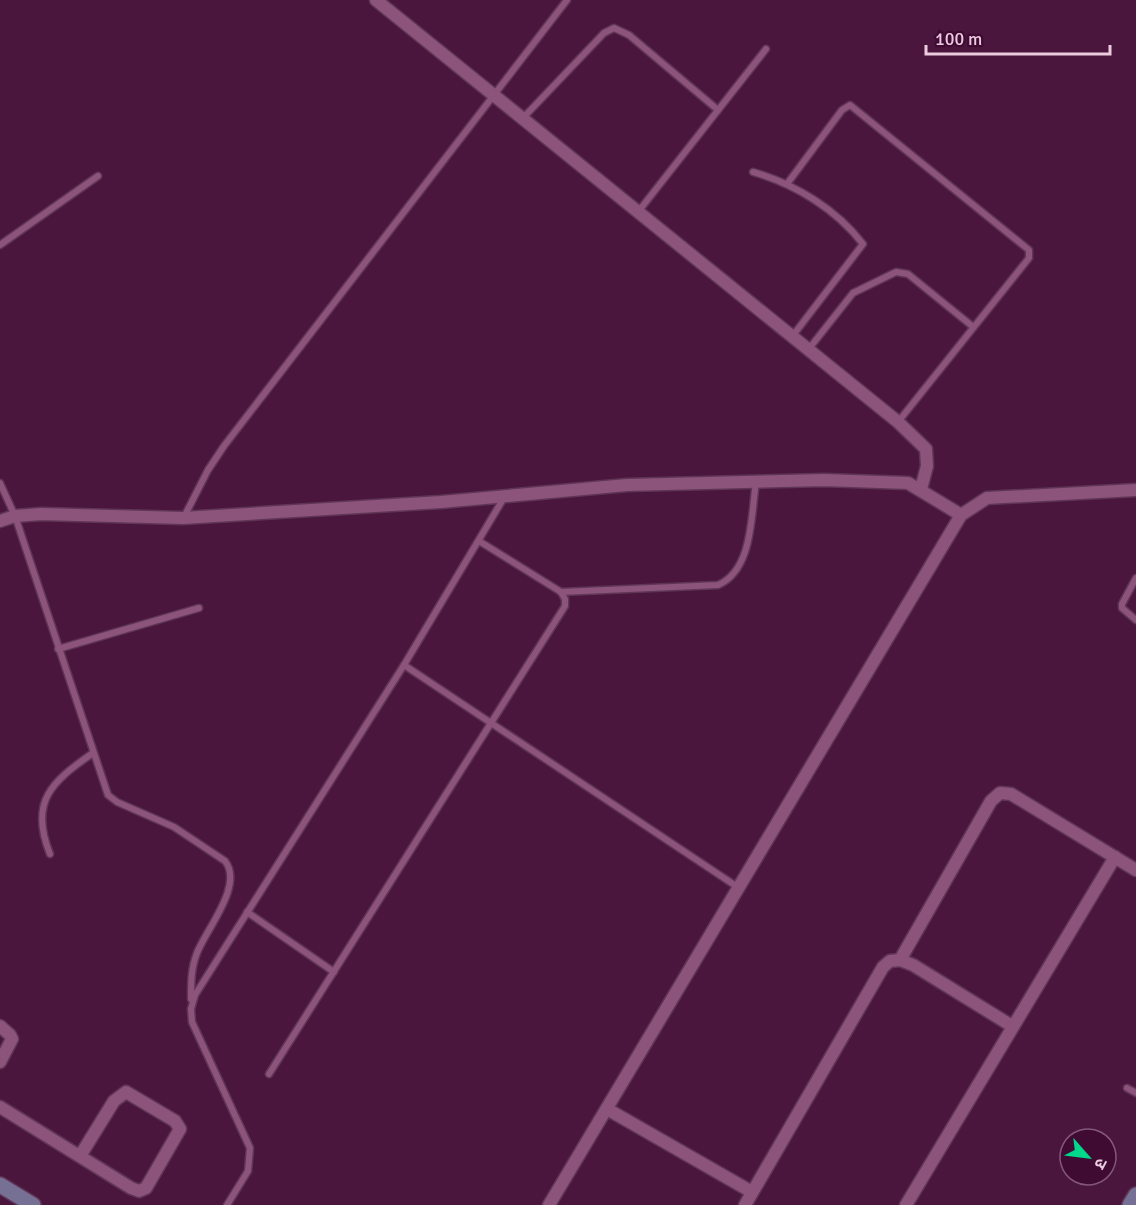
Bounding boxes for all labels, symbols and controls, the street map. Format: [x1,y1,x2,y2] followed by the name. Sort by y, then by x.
[926,18,1110,56] scale bar
[935,28,982,50] text: 100 m
[1058,1127,1118,1187] north arrow
[1089,1155,1111,1173] text: उ

